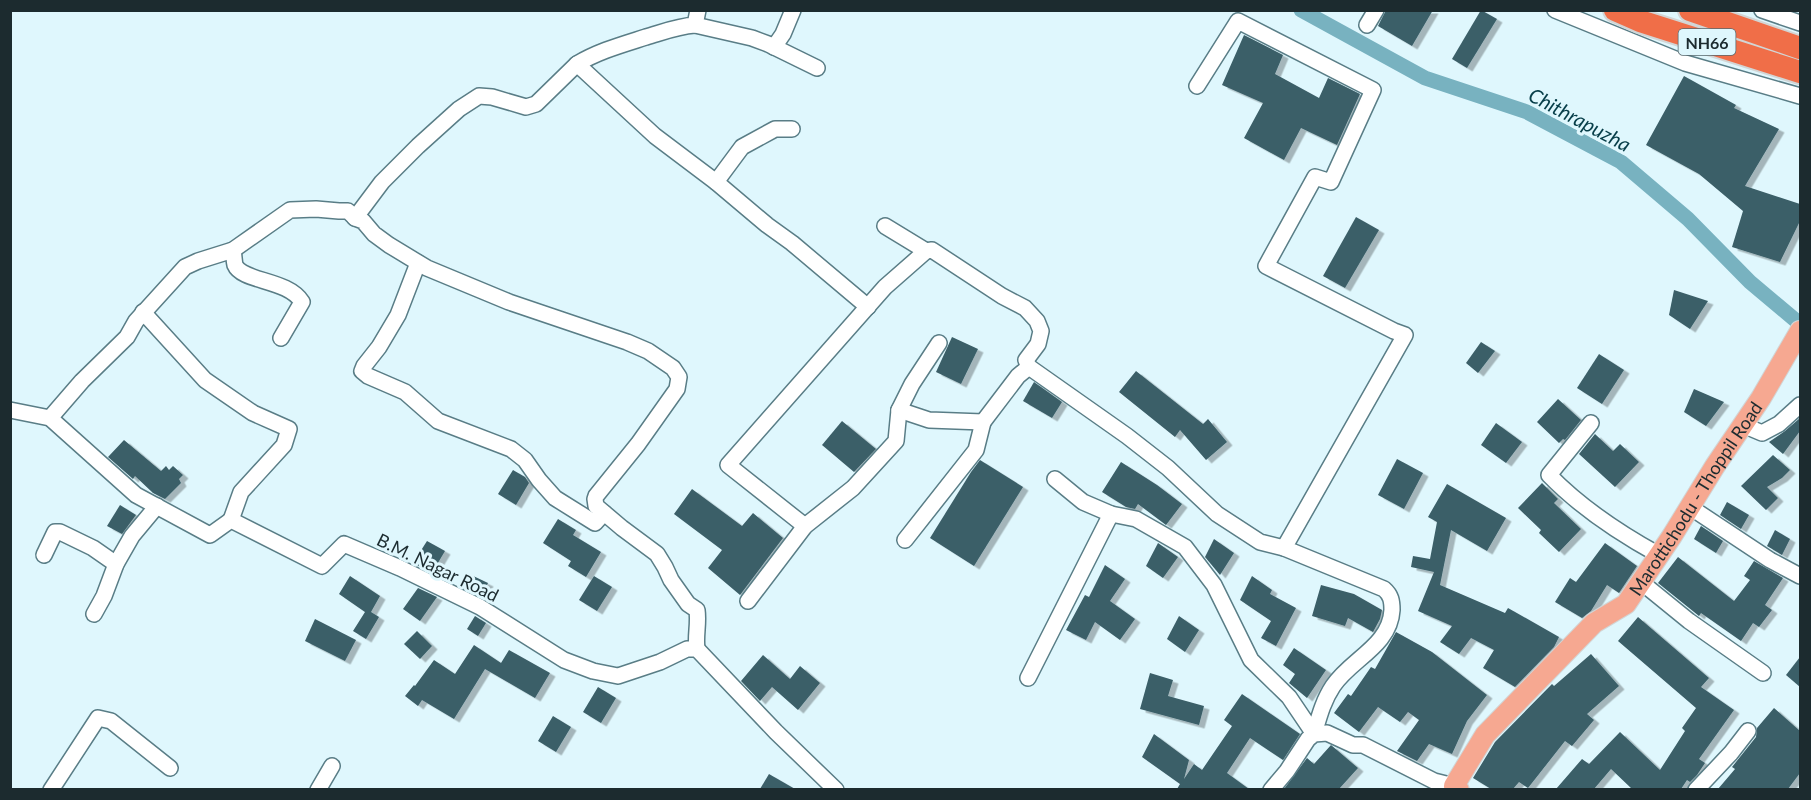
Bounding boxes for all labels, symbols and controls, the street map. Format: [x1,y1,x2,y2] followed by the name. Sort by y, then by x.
[1678,29,1736,55] road number: NH66
[1525,82,1635,156] water label: Chithrapuzha
[1624,397,1766,599] street label: Marottichodu - Thoppil Road
[373,528,503,606] street label: B.M. Nagar Road

